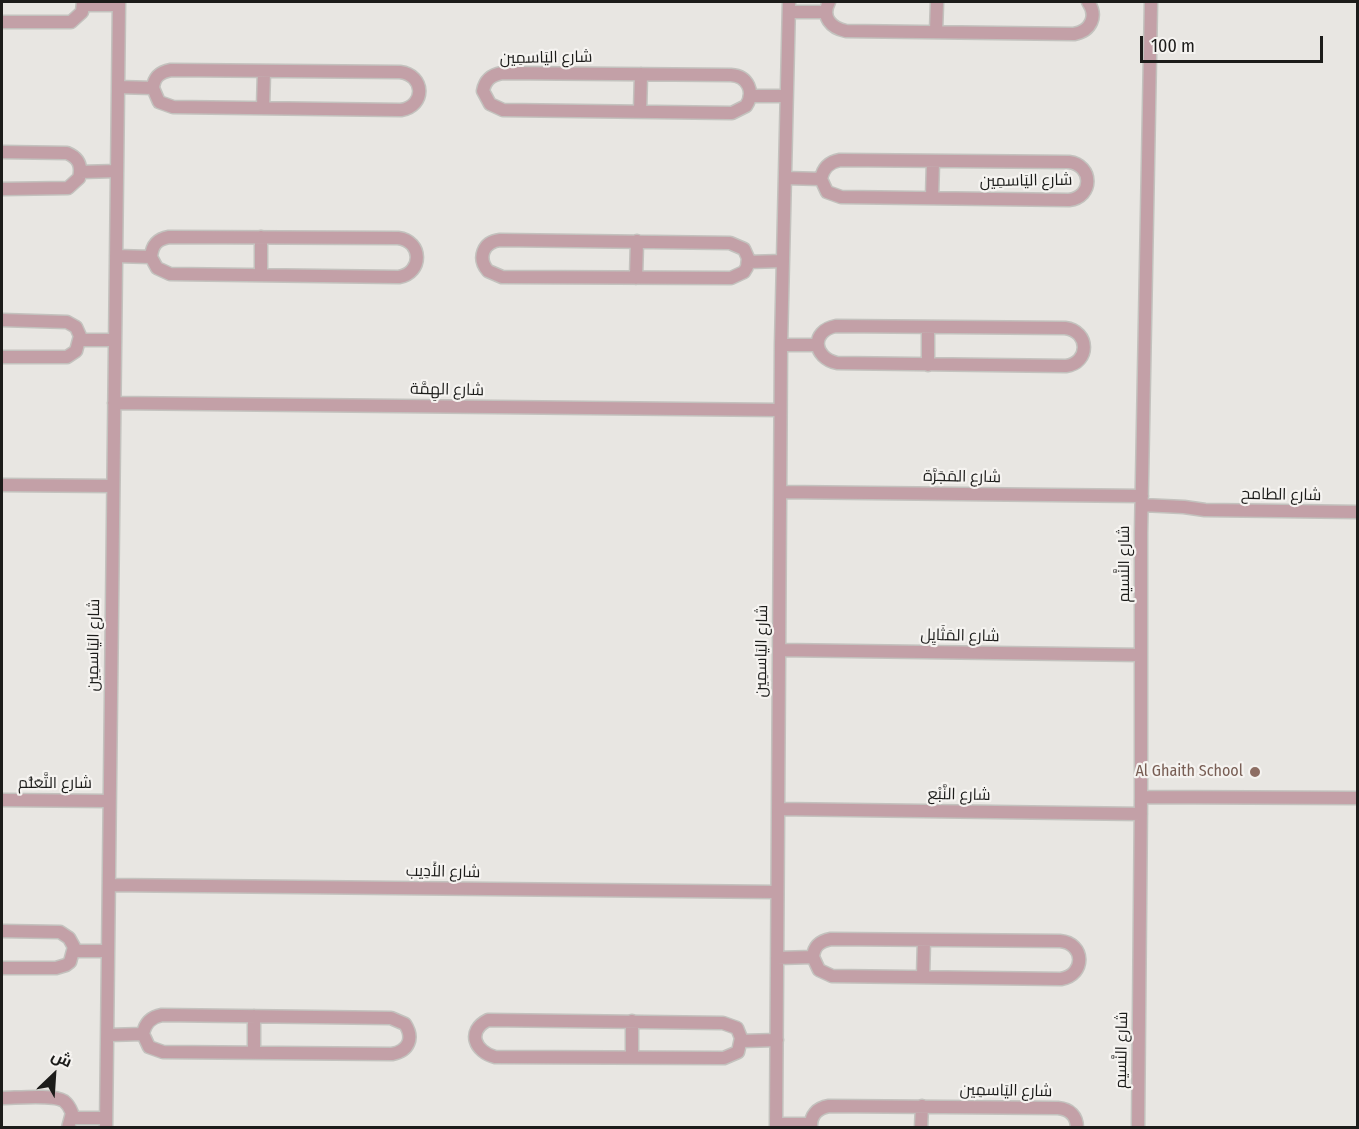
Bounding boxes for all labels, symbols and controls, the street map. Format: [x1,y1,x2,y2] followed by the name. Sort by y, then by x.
[1143,24,1326,62] scale bar
[1151,35,1195,57] text: 100 m
[499,48,593,68] street label: شارع اليَاسمِين
[979,171,1073,191] street label: شارع اليَاسمِين
[410,380,484,400] street label: شارع الهِمَّة
[923,467,1001,487] street label: شارع المَجَرَّة
[1241,485,1321,505] street label: شارع الطامح
[1115,525,1135,603] street label: شارع النَّسيم
[84,598,104,692] street label: شارع اليَاسمِين
[752,604,772,698] street label: شارع اليَاسمِين
[920,626,1000,646] street label: شارع المَثَايِل
[1135,762,1243,782] place label: Al Ghaith School
[1248,765,1262,779] marker: Al Ghaith School
[18,774,92,794] street label: شارع التَّعَلُّم
[927,785,991,805] street label: شارع النَّبْع
[406,862,480,882] street label: شارع الأَدِيب
[1112,1011,1132,1089] street label: شارع النَّسيم
[24,1045,84,1105] north arrow
[48,1045,75,1071] text: ش
[959,1081,1053,1101] street label: شارع اليَاسمِين

